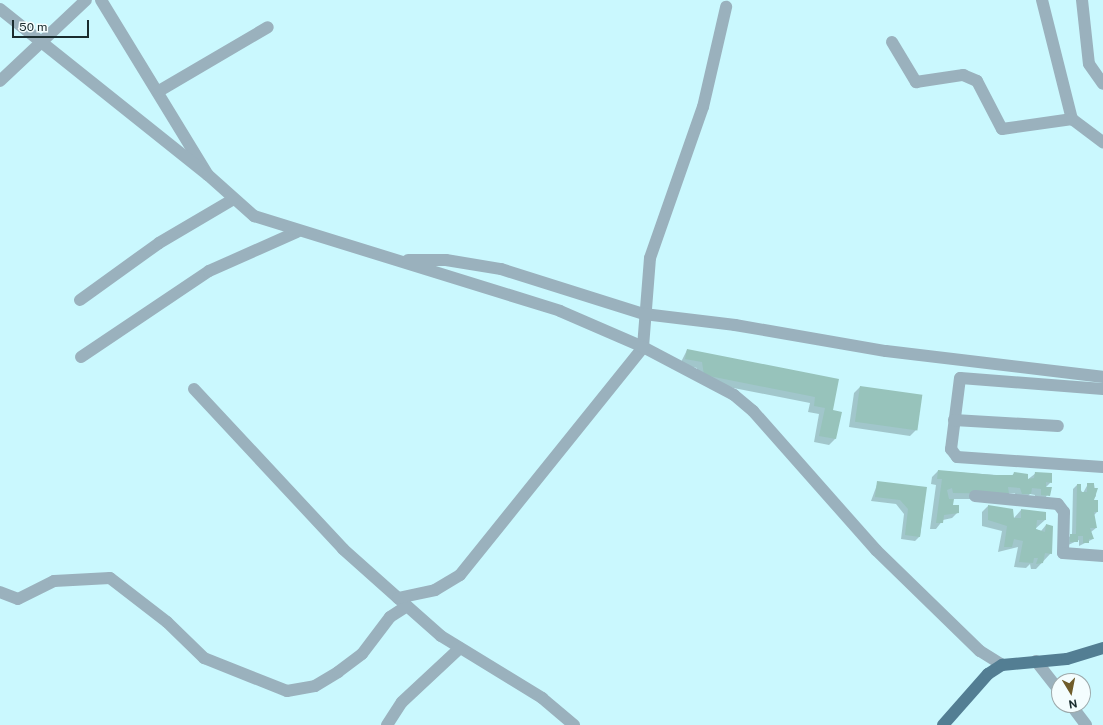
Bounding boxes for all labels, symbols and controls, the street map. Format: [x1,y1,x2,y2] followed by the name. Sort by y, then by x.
[14,12,91,38] scale bar
[19,20,47,34] text: 50 m
[1051,673,1091,713] north arrow
[1068,697,1078,710] text: N

